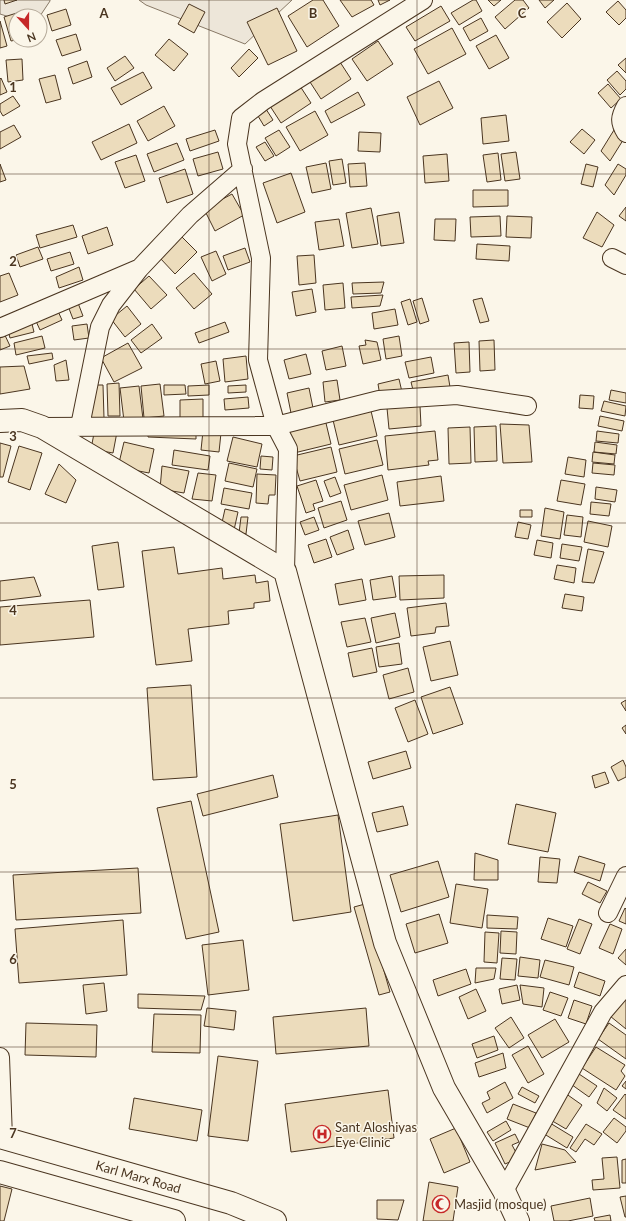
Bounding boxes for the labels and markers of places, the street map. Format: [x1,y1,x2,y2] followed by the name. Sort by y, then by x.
[335,1119,417,1150] place label: Sant Aloshiyas Eye Clinic
[312,1124,332,1144] hospital icon: Sant Aloshiyas Eye Clinic
[431,1194,451,1214] mosque icon: Masjid (mosque)
[454,1196,546,1212] place label: Masjid (mosque)

